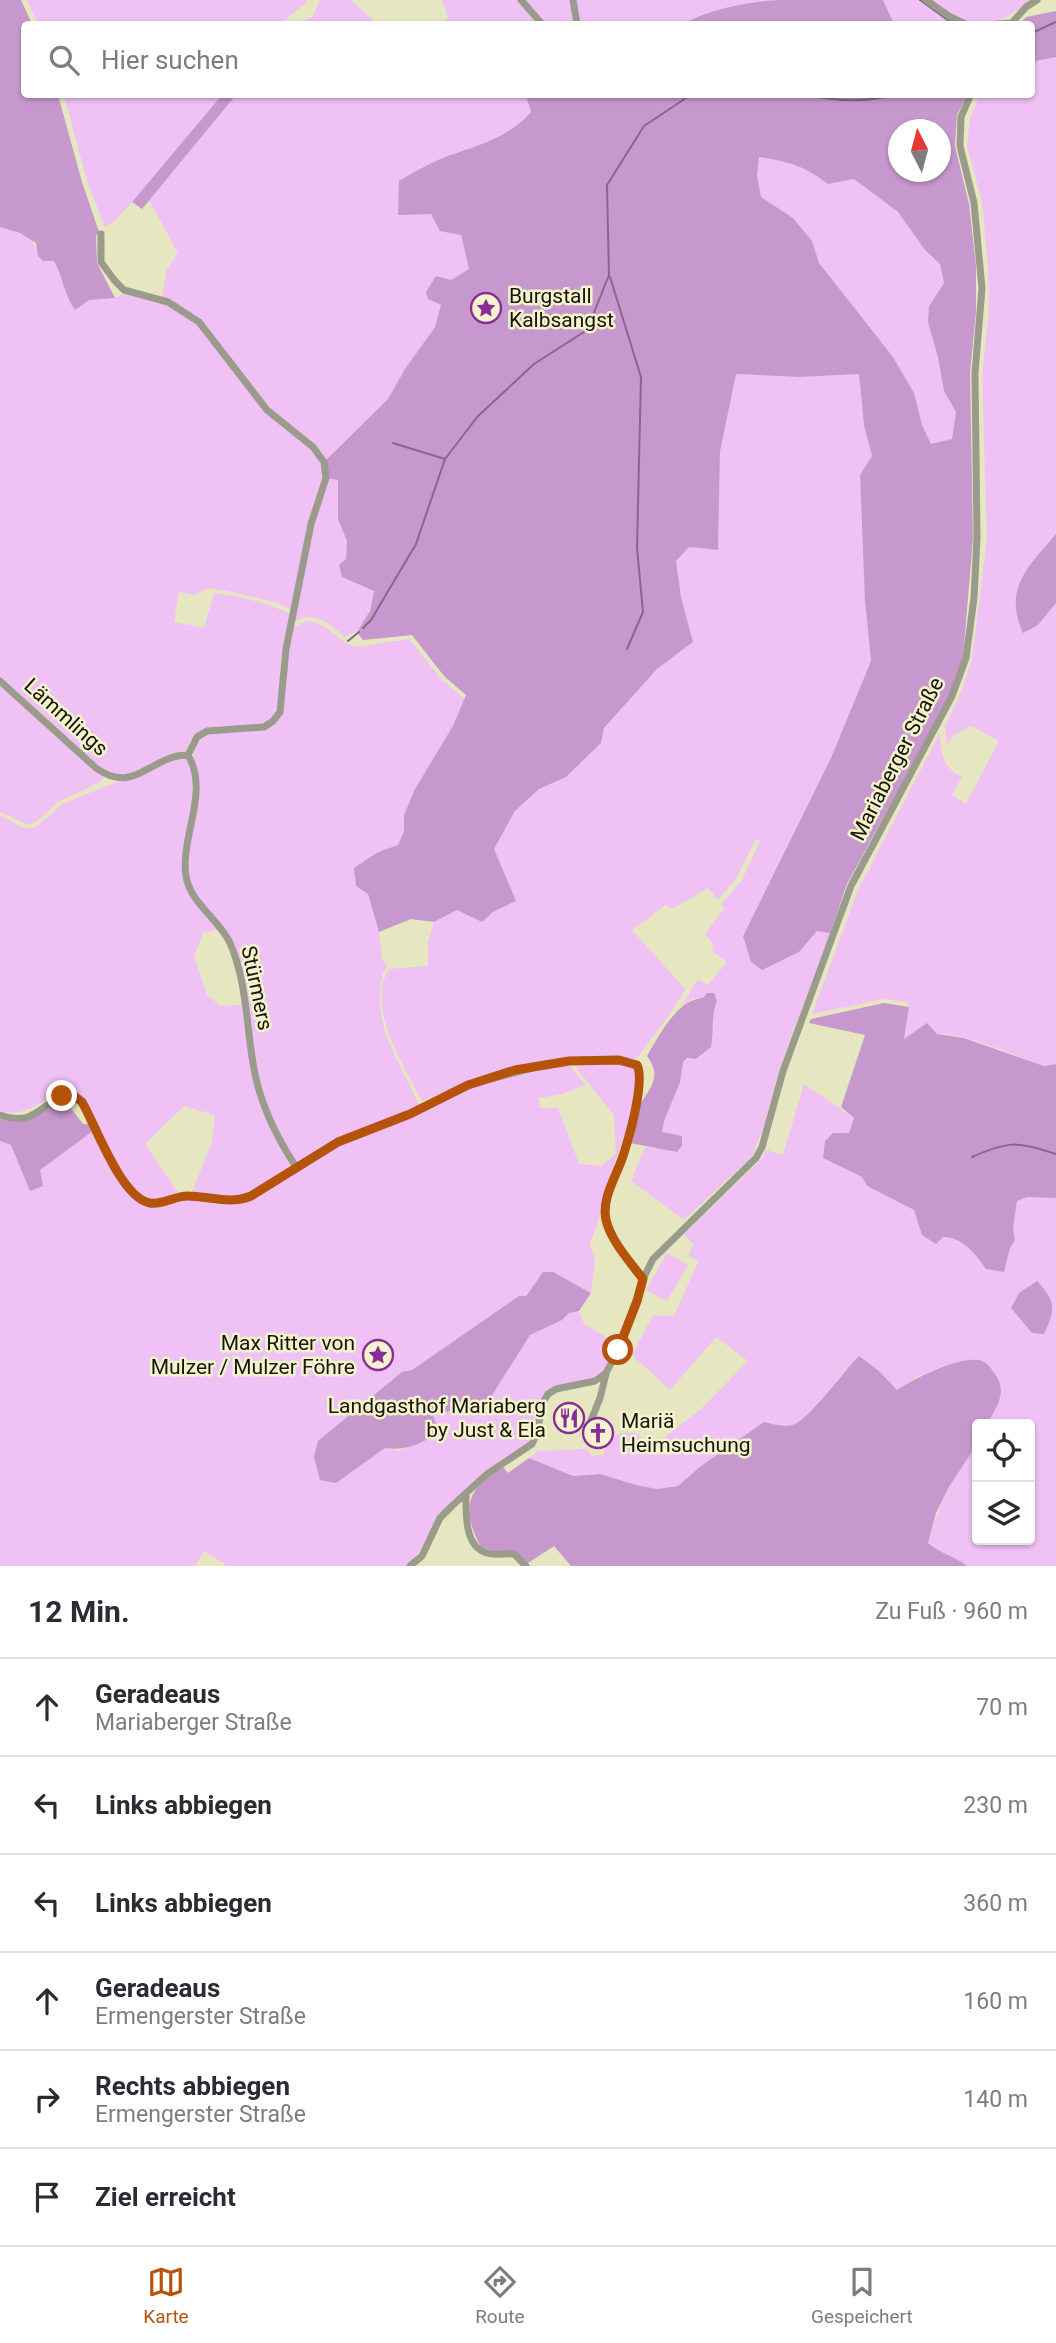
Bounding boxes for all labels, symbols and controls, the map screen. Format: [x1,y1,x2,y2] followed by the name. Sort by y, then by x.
[21,21,1035,98] search box
[45,41,83,79] icon: search
[101,45,239,75] text: Hier suchen
[888,119,951,182] north arrow
[509,284,614,332] place label: Burgstall Kalbsangst
[469,291,503,325] place icon: Burgstall Kalbsangst
[19,673,113,761] street label: Lämmlings
[846,674,948,844] street label: Mariaberger Straße
[236,944,278,1032] street label: Stürmers
[46,1080,77,1111] route end
[151,1331,355,1379] place label: Max Ritter von Mulzer / Mulzer Föhre
[602,1334,633,1365] route start
[361,1338,395,1372] place icon: Max Ritter von Mulzer / Mulzer Föhre
[328,1394,546,1442] place label: Landgasthof Mariaberg by Just & Ela
[552,1401,586,1435] restaurant icon: Landgasthof Mariaberg by Just & Ela
[621,1409,751,1457] place label: Mariä Heimsuchung
[581,1416,615,1450] church icon: Mariä Heimsuchung
[972,1419,1035,1545] map controls
[972,1419,1035,1482] button: locate
[972,1482,1035,1545] button: layers
[28,1594,130,1629] text: 12 Min.
[875,1598,1028,1625] text: Zu Fuß · 960 m
[95,1679,220,1709] text: Geradeaus
[28,1688,66,1726] icon: ahead
[976,1694,1028,1721] text: 70 m
[95,1709,292,1736] text: Mariaberger Straße
[28,1786,66,1824] icon: left
[95,1790,272,1820] text: Links abbiegen
[963,1792,1028,1819] text: 230 m
[28,1884,66,1922] icon: left
[95,1888,272,1918] text: Links abbiegen
[963,1890,1028,1917] text: 360 m
[95,1973,220,2003] text: Geradeaus
[28,1982,66,2020] icon: ahead
[963,1988,1028,2015] text: 160 m
[95,2003,306,2030] text: Ermengerster Straße
[95,2071,290,2101] text: Rechts abbiegen
[28,2080,66,2118] icon: right
[963,2086,1028,2113] text: 140 m
[95,2101,306,2128] text: Ermengerster Straße
[28,2178,66,2216] icon: arrive
[95,2182,236,2212] text: Ziel erreicht
[143,2263,189,2328] tab: Karte
[475,2263,524,2328] tab: Route
[811,2263,913,2328] tab: Gespeichert

